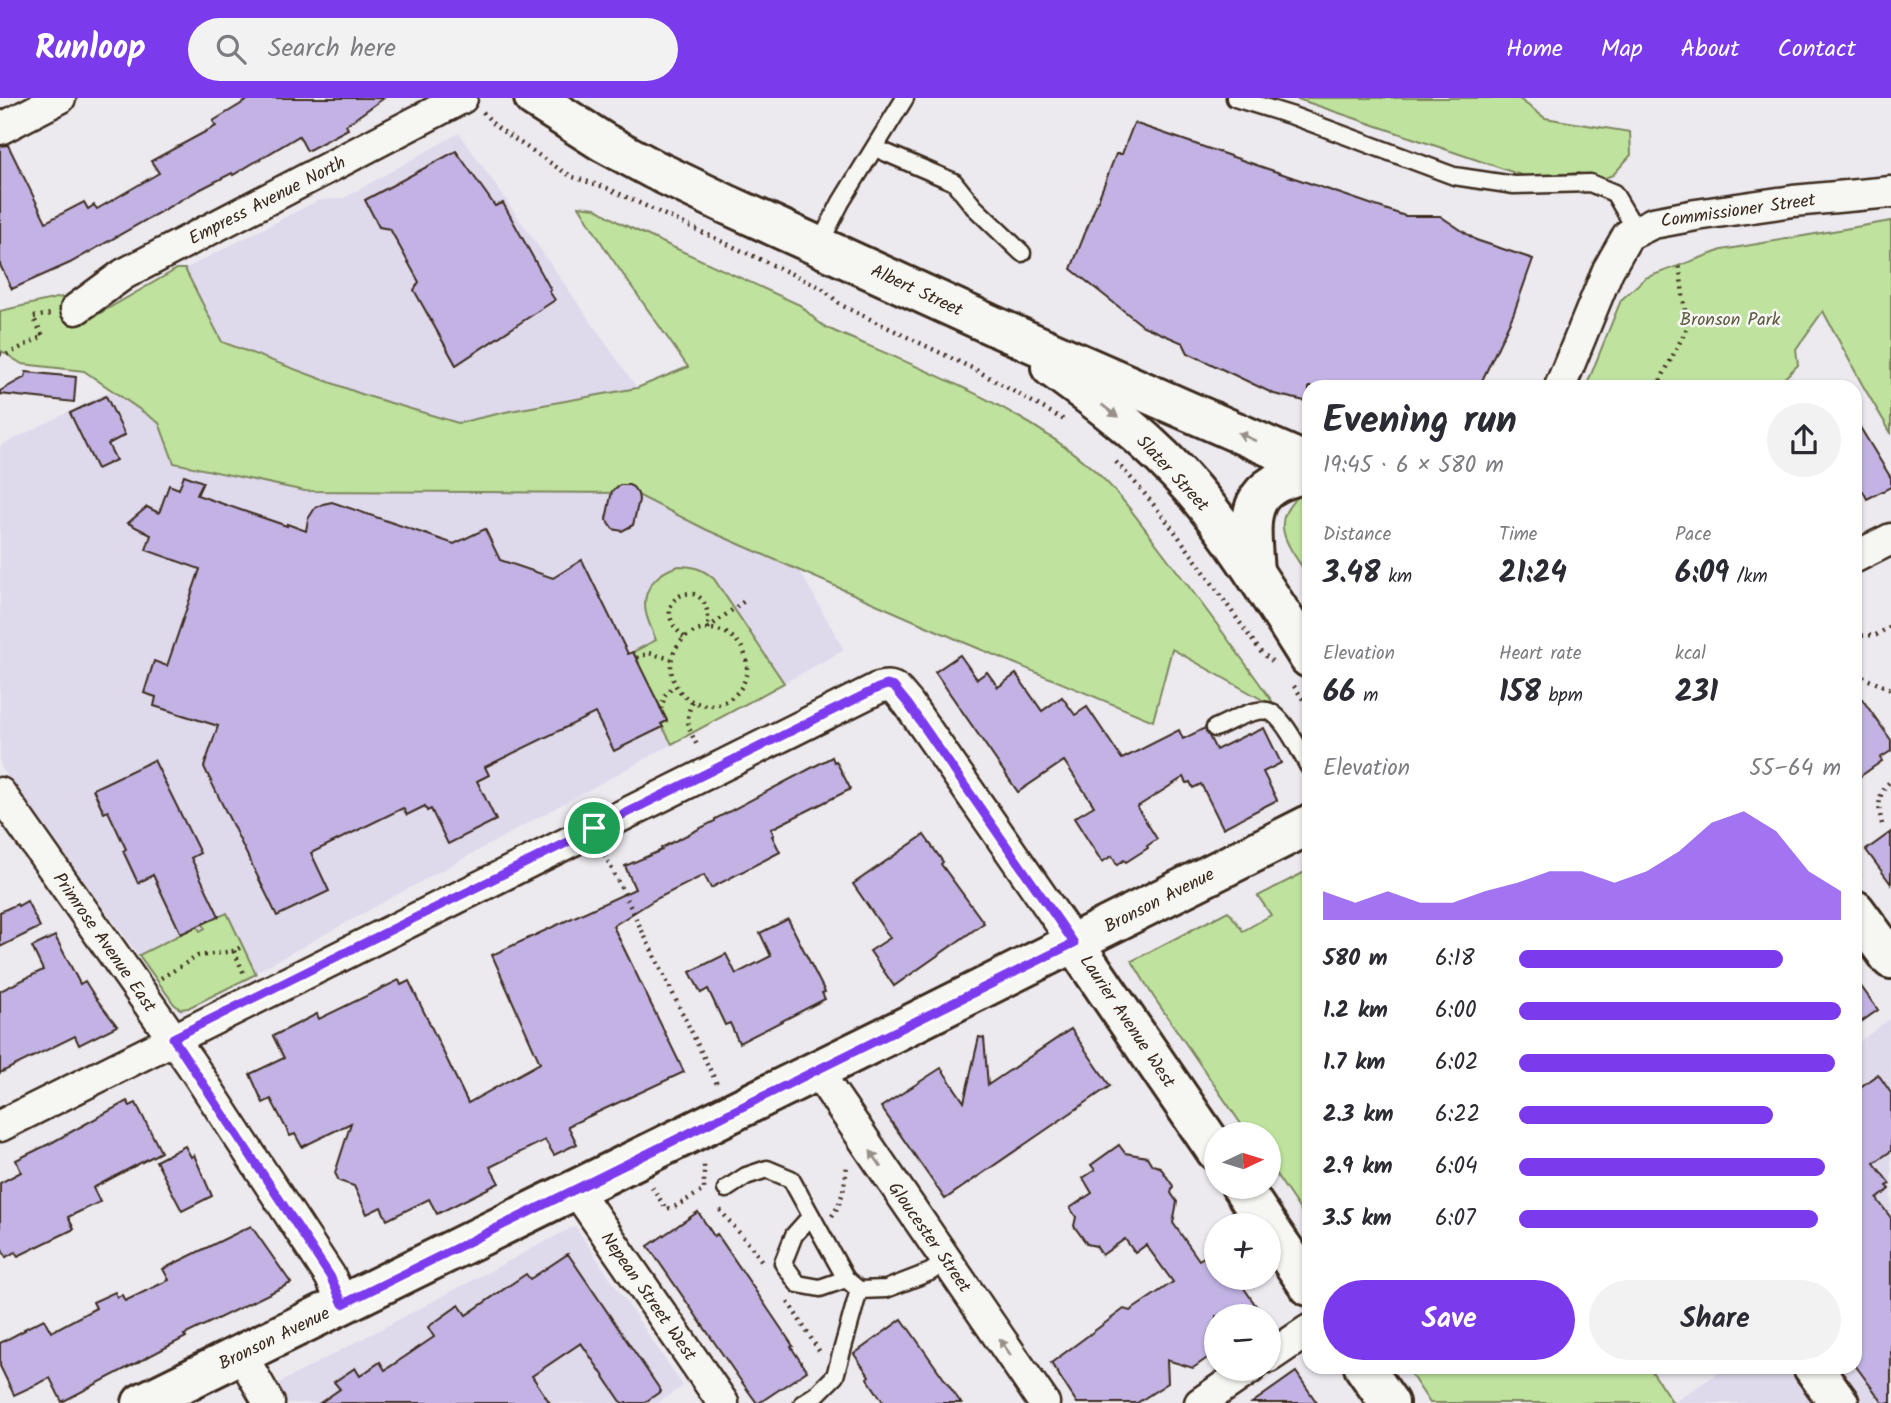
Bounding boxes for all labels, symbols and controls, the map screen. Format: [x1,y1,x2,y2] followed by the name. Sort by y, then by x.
[188,18,678,81] search box
[35,23,146,76] text: Runloop
[268,28,396,70] text: Search here
[212,30,250,68] icon: search
[1506,30,1563,69] text: Home
[1601,30,1643,69] text: Map
[1681,30,1739,69] text: About
[1777,30,1856,69] text: Contact
[184,149,351,254] street label: Empress Avenue North
[1659,186,1819,237] street label: Commissioner Street
[866,257,968,326] street label: Albert Street
[1680,306,1781,335] park label: Bronson Park
[1323,392,1517,452] text: Evening run
[1101,403,1119,417] one-way arrow
[1767,403,1841,477] button: share
[1128,429,1216,520] street label: Slater Street
[1236,431,1257,442] one-way arrow
[1323,448,1504,484] text: 19:45 · 6 × 580 m
[1323,520,1391,550] text: Distance
[1499,520,1537,550] text: Time
[1675,520,1711,550] text: Pace
[1323,550,1381,598] text: 3.48
[1499,550,1567,598] text: 21:24
[1675,550,1729,598] text: 6:09
[1381,562,1412,592] text: km
[1729,562,1768,592] text: /km
[1323,639,1395,669] text: Elevation
[1499,639,1582,669] text: Heart rate
[1675,639,1706,669] text: kcal
[1323,669,1356,717] text: 66
[1499,669,1541,717] text: 158
[1675,669,1718,717] text: 231
[1356,681,1378,711] text: m
[1541,681,1583,711] text: bpm
[1323,751,1410,787] text: Elevation
[1749,751,1841,787] text: 55–64 m
[564,798,624,858] pin
[575,809,613,847] icon: arrive
[1099,861,1220,942] street label: Bronson Avenue
[44,867,164,1020] street label: Primrose Avenue East
[1323,941,1388,977] text: 580 m
[1435,941,1475,977] text: 6:18
[1071,949,1183,1095] street label: Laurier Avenue West
[1323,993,1388,1029] text: 1.2 km
[1435,993,1476,1029] text: 6:00
[1323,1045,1385,1081] text: 1.7 km
[1435,1045,1478,1081] text: 6:02
[1323,1097,1393,1133] text: 2.3 km
[1435,1097,1480,1133] text: 6:22
[1204,1122,1281,1199] north arrow
[1204,1122,1281,1381] map controls
[1323,1149,1393,1185] text: 2.9 km
[1435,1149,1478,1185] text: 6:04
[869,1150,883,1168] one-way arrow
[880,1176,978,1300] street label: Gloucester Street
[1323,1201,1392,1237] text: 3.5 km
[1435,1201,1476,1237] text: 6:07
[1204,1213,1281,1290] button: +
[592,1226,704,1368] street label: Nepean Street West
[1323,1280,1575,1360] button: Save
[1589,1280,1841,1360] button: Share
[214,1300,335,1379] street label: Bronson Avenue
[1204,1304,1281,1381] button: −
[998,1338,1012,1356] one-way arrow

